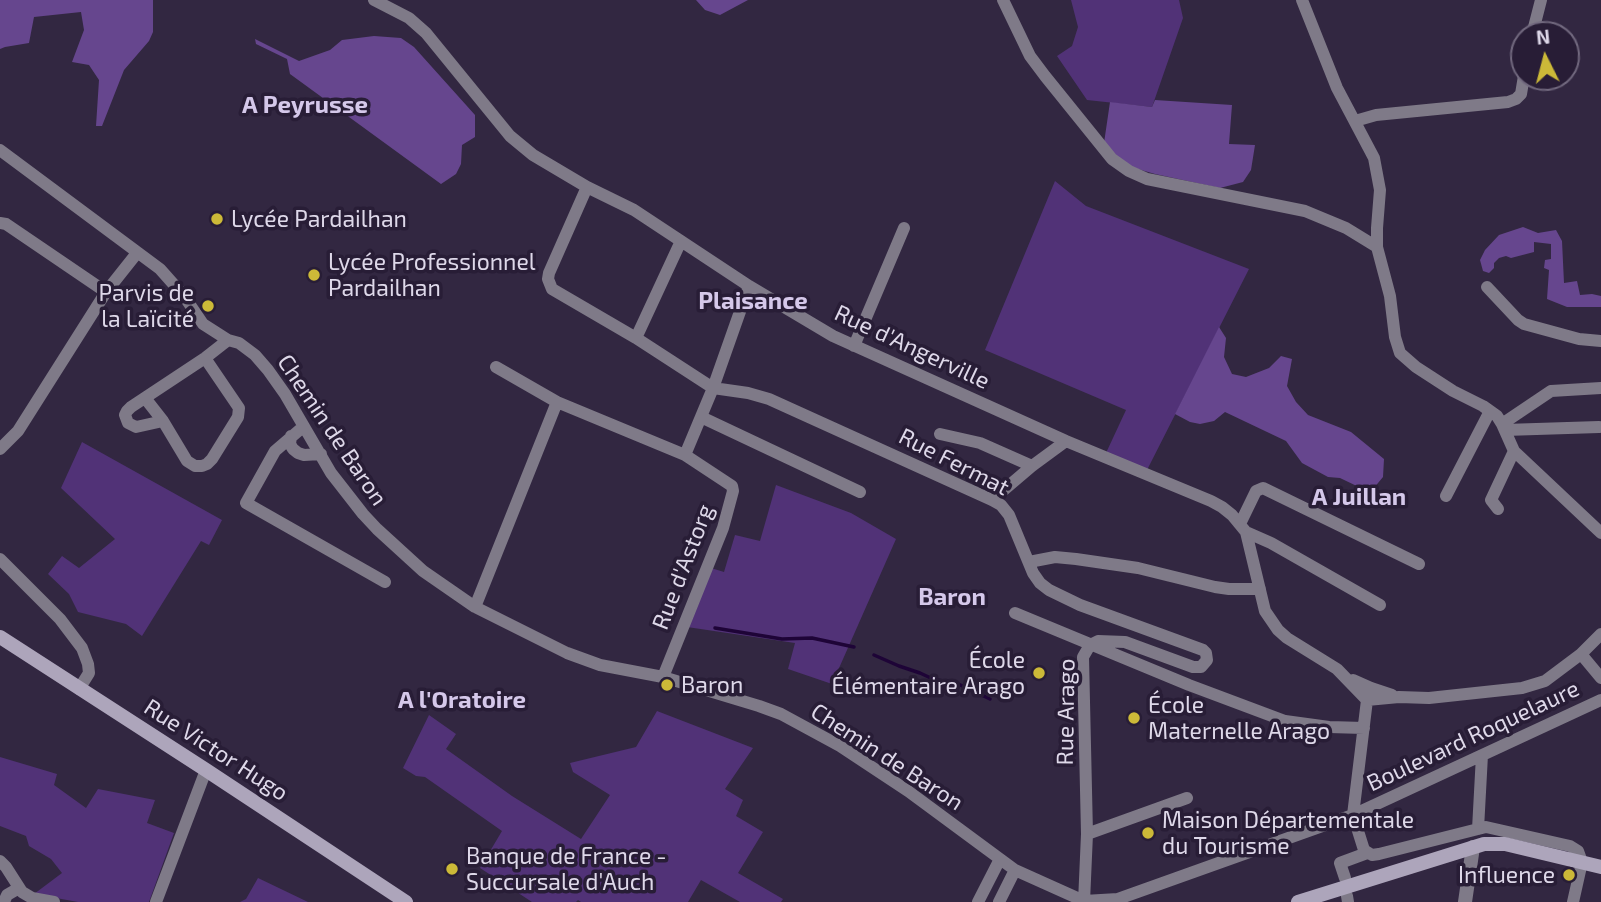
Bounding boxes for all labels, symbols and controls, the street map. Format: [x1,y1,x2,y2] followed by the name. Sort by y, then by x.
[1510,21,1580,91] north arrow
[1535,24,1551,49] text: N
[242,91,368,119] district label: A Peyrusse
[231,205,407,233] place label: Lycée Pardailhan
[209,211,225,227] marker: Lycée Pardailhan
[328,248,536,302] place label: Lycée Professionnel Pardailhan
[306,267,322,283] marker: Lycée Professionnel Pardailhan
[98,279,194,333] place label: Parvis de la Laïcité
[698,287,808,315] district label: Plaisance
[200,298,216,314] marker: Parvis de la Laïcité
[830,299,994,395] street label: Rue d'Angerville
[271,349,393,511] street label: Chemin de Baron
[894,422,1014,502] street label: Rue Fermat
[1312,483,1406,511] district label: A Juillan
[647,501,719,633] street label: Rue d'Astorg
[918,583,986,611] district label: Baron
[832,646,1025,700] place label: École Élémentaire Arago
[1051,658,1081,766] street label: Rue Arago
[1031,665,1047,681] marker: École Élémentaire Arago
[681,671,743,699] place label: Baron
[1362,675,1584,797] street label: Boulevard Roquelaure
[659,677,675,693] marker: Baron
[398,686,526,714] district label: A l'Oratoire
[1148,691,1330,745] place label: École Maternelle Arago
[139,693,293,807] street label: Rue Victor Hugo
[806,697,968,817] street label: Chemin de Baron
[1126,710,1142,726] marker: École Maternelle Arago
[1162,806,1414,860] place label: Maison Départementale du Tourisme
[1140,825,1156,841] marker: Maison Départementale du Tourisme
[466,842,667,896] place label: Banque de France - Succursale d'Auch
[444,861,460,877] marker: Banque de France - Succursale d'Auch
[1458,861,1555,889] place label: Influence
[1561,867,1577,883] marker: Influence

